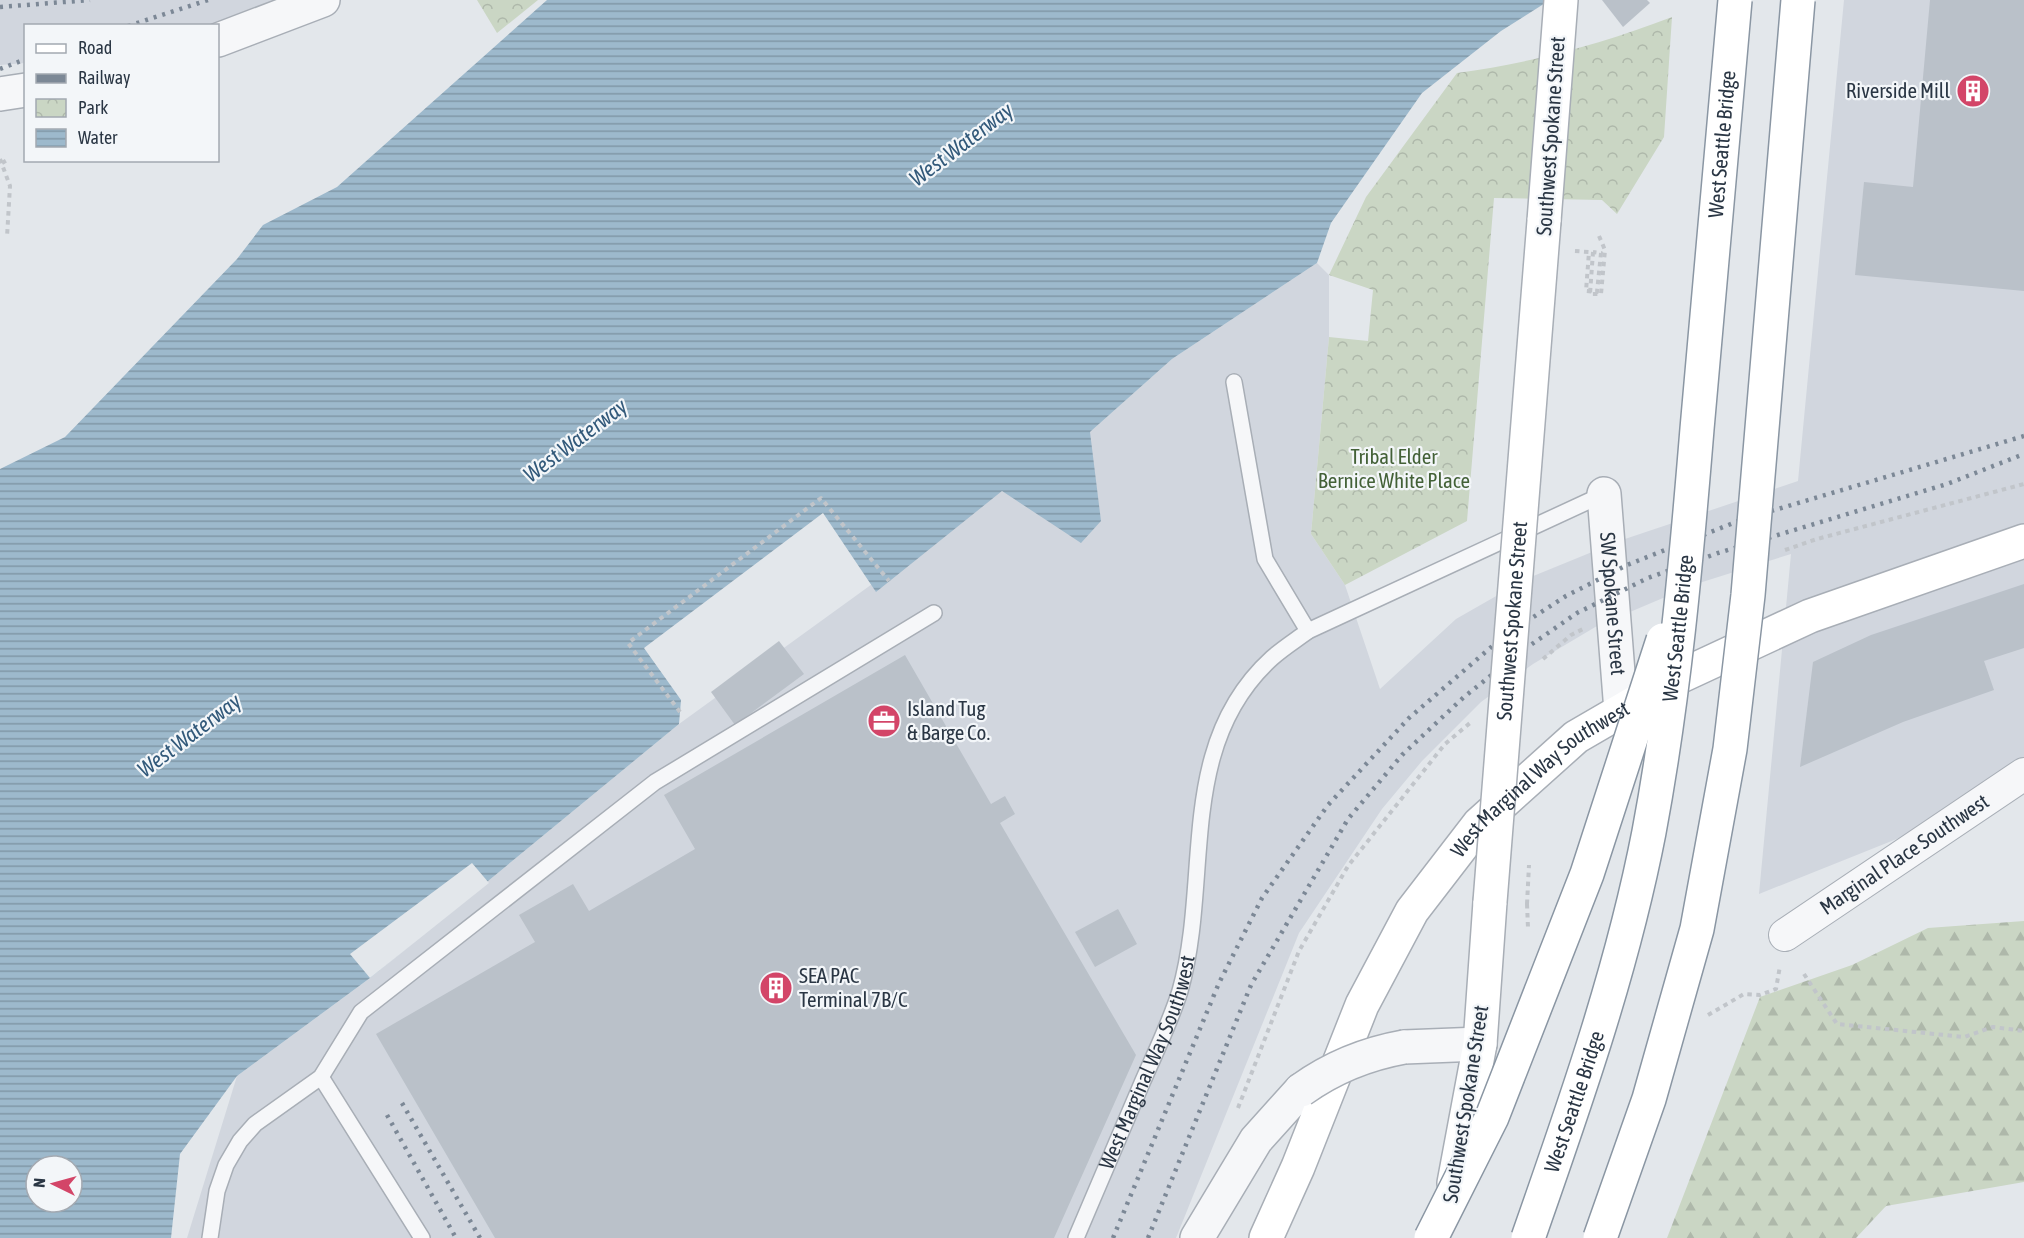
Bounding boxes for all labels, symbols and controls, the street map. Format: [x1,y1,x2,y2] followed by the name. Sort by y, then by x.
[24,24,219,162] legend
[1531,36,1569,236] street label: Southwest Spokane Street
[78,37,112,58] text: Road
[78,67,130,88] text: Railway
[1703,69,1740,219] street label: West Seattle Bridge
[1955,73,1991,109] building icon: Riverside Mill
[1846,78,1950,102] place label: Riverside Mill
[904,96,1019,191] water label: West Waterway
[78,97,108,118] text: Park
[78,127,118,148] text: Water
[518,392,633,487] water label: West Waterway
[1318,444,1470,492] park label: Tribal Elder Bernice White Place
[1491,520,1531,721] street label: Southwest Spokane Street
[1596,531,1631,676] street label: SW Spokane Street
[1657,554,1697,703] street label: West Seattle Bridge
[132,687,247,782] water label: West Waterway
[907,696,990,744] place label: Island Tug & Barge Co.
[1445,696,1633,861] street label: West Marginal Way Southwest
[866,703,902,739] office icon: Island Tug & Barge Co.
[1815,788,1993,919] street label: Marginal Place Southwest
[1094,953,1199,1173] street label: West Marginal Way Southwest
[799,963,908,1011] place label: SEA PAC Terminal 7B/C
[758,970,794,1006] building icon: SEA PAC Terminal 7B/C
[1438,1003,1492,1204] street label: Southwest Spokane Street
[1539,1028,1608,1175] street label: West Seattle Bridge
[24,1154,84,1214] north arrow
[30,1177,48,1188] text: N

